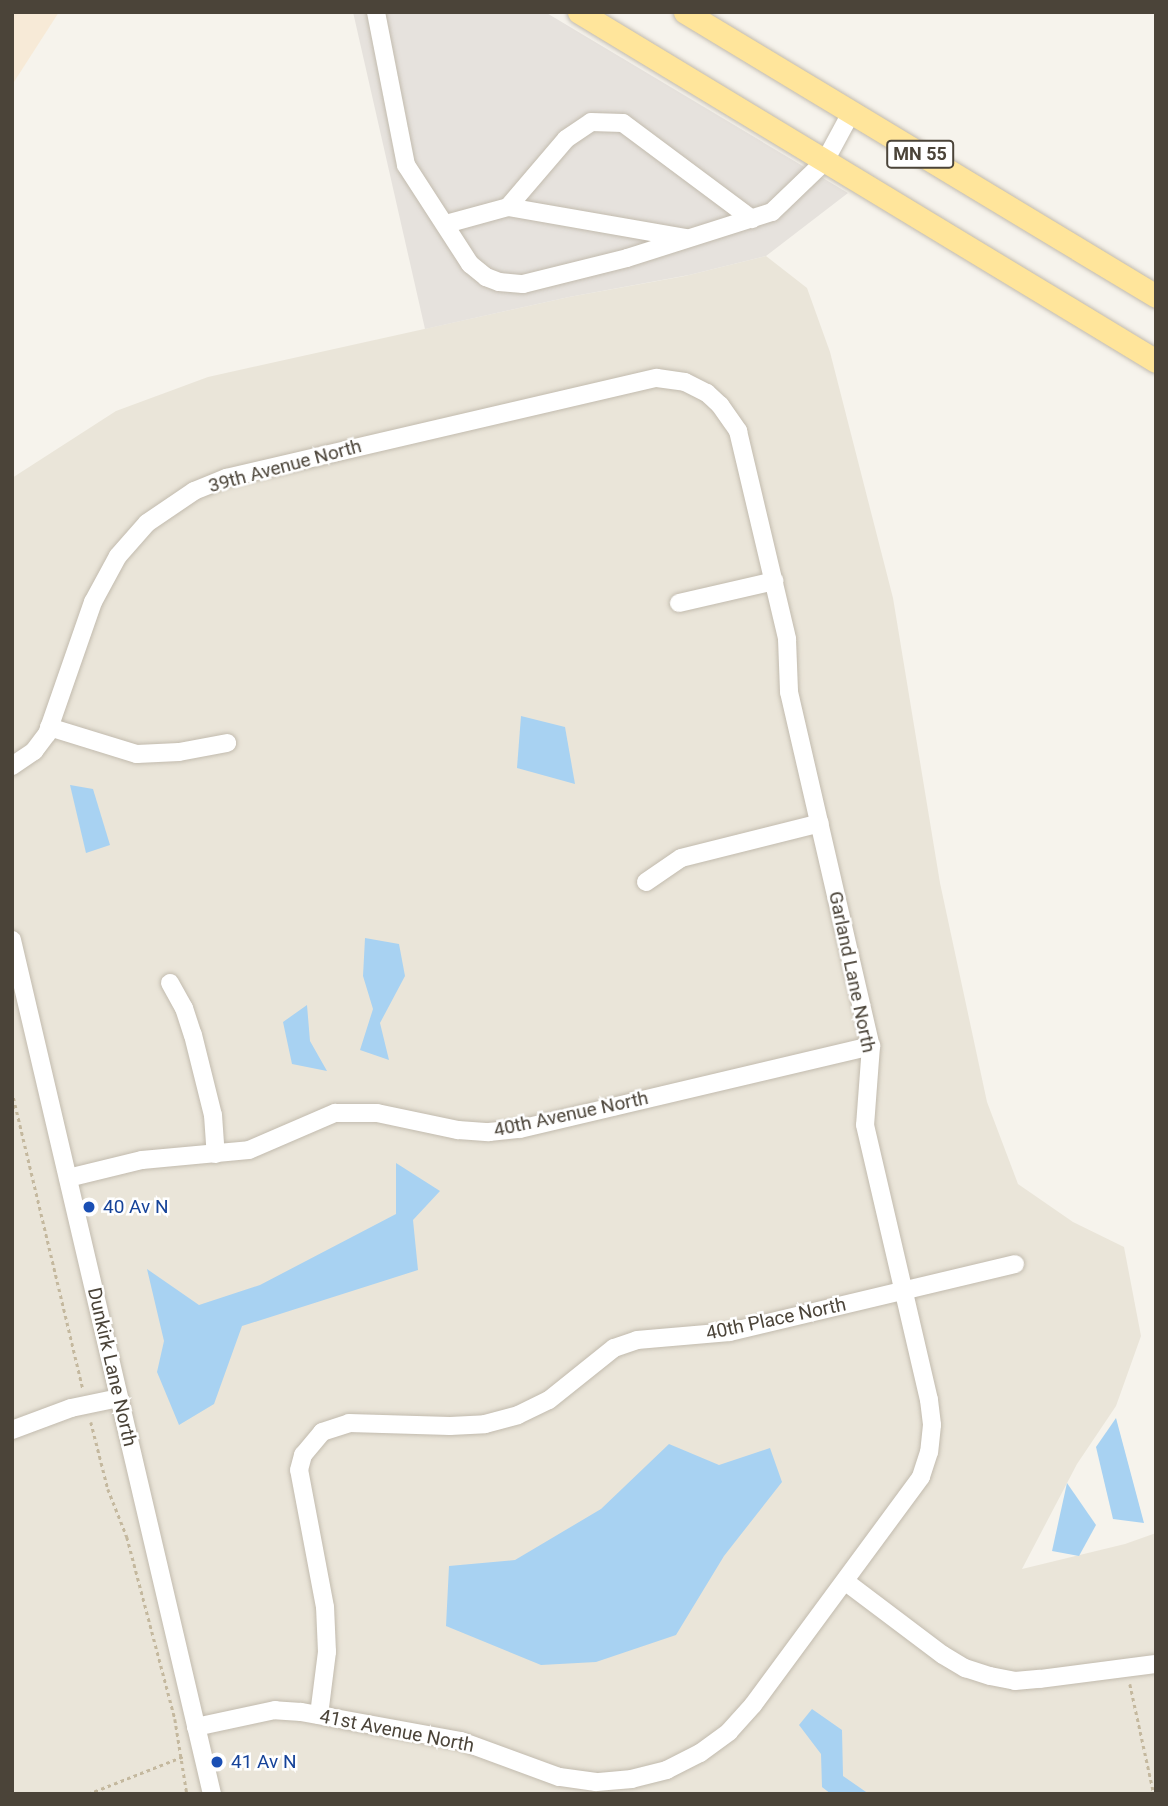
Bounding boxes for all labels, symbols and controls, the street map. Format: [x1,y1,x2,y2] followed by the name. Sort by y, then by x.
[885,140,955,168] road number: MN 55
[206,435,364,497] street label: 39th Avenue North
[824,889,880,1055] street label: Garland Lane North
[492,1086,650,1142] street label: 40th Avenue North
[103,1196,168,1218] place label: 40 Av N
[81,1199,97,1215] marker: 40 Av N
[83,1285,141,1449] street label: Dunkirk Lane North
[704,1293,848,1345] street label: 40th Place North
[318,1705,476,1757] street label: 41st Avenue North
[231,1751,296,1773] place label: 41 Av N
[209,1754,225,1770] marker: 41 Av N

